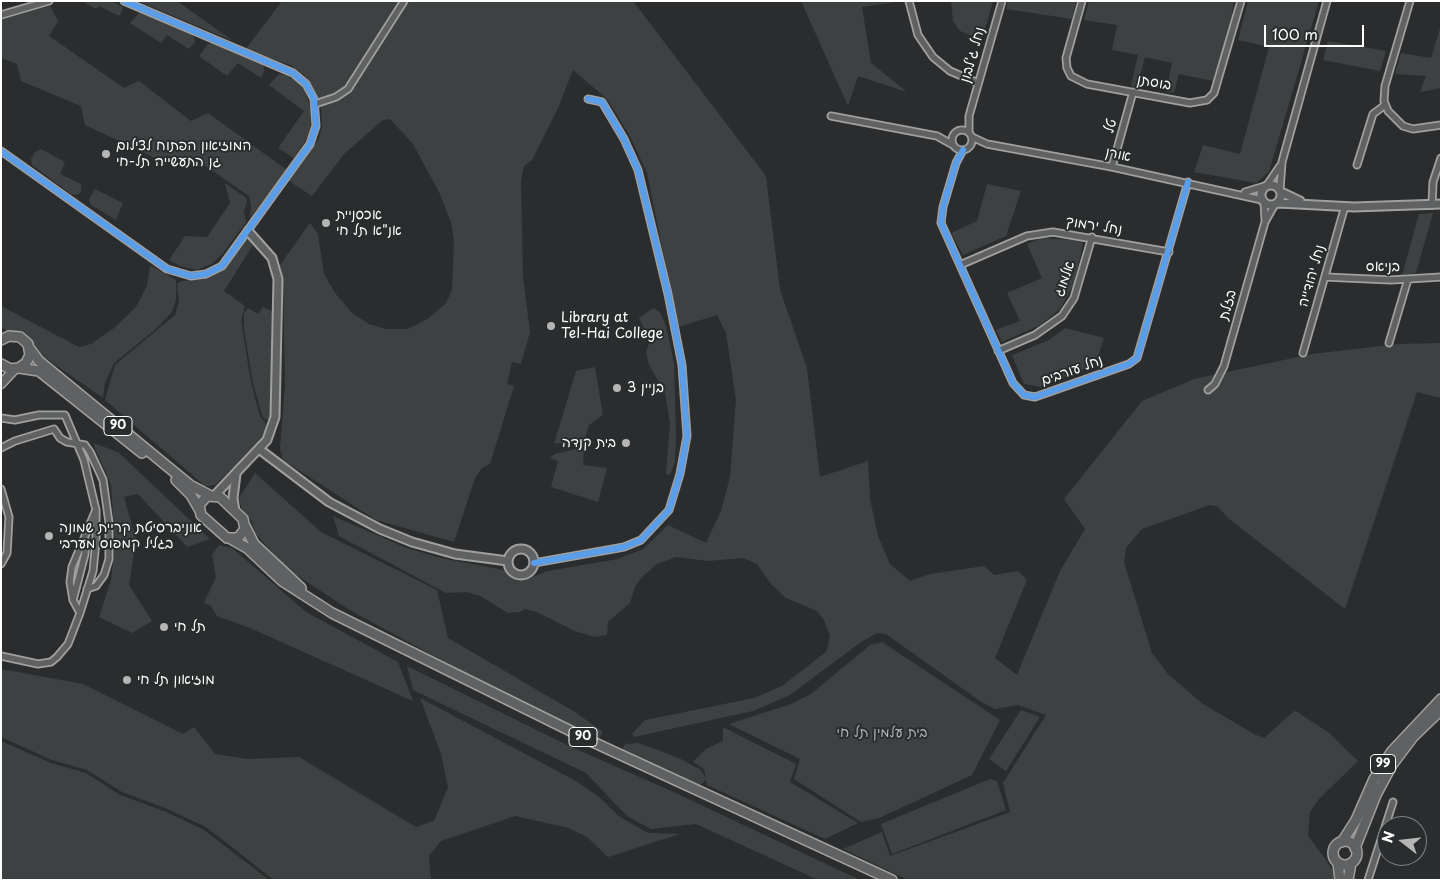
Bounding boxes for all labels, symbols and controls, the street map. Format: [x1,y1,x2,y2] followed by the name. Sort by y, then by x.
[1267,15,1367,47] scale bar
[1272,22,1318,45] text: 100 m
[957,25,989,85] street label: נחל ג'לבון
[1135,72,1173,94] street label: בוסתן
[1101,117,1121,135] street label: טל
[116,138,251,170] place label: המוזיאון הפתוח לצילום גן התעשייה תל-חי
[1104,144,1132,166] street label: אורן
[100,148,112,160] marker: המוזיאון הפתוח לצילום גן התעשייה תל-חי
[336,207,401,240] place label: אכסניית אנ"א תל חי
[1065,213,1123,239] street label: נחל ירמוך
[320,217,332,229] marker: אכסניית אנ"א תל חי
[1295,243,1329,309] street label: נחל יהודייה
[1051,259,1079,299] street label: אלמוג
[1366,259,1400,275] street label: בניאס
[1216,288,1240,322] street label: בזלת
[561,310,663,342] place label: Library at Tel-Hai College
[545,320,557,332] marker: Library at Tel-Hai College
[1039,352,1105,390] street label: נחל עורבים
[627,380,664,396] place label: בניין 3
[611,382,623,394] marker: בניין 3
[104,416,132,436] road number: 90
[562,435,616,451] place label: בית קנדה
[620,437,632,449] marker: בית קנדה
[59,520,202,552] place label: אוניברסיטת קריית שמונה בגליל קמפוס מערבי
[43,530,55,542] marker: אוניברסיטת קריית שמונה בגליל קמפוס מערבי
[174,619,206,635] place label: תל חי
[158,621,170,633] marker: תל חי
[137,672,215,688] place label: מוזיאון תל חי
[121,674,133,686] marker: מוזיאון תל חי
[837,725,927,741] park label: בית עלמין תל חי
[569,728,597,746] road number: 90
[1370,754,1396,774] road number: 99
[1377,816,1427,866] north arrow
[1376,829,1400,845] text: N

